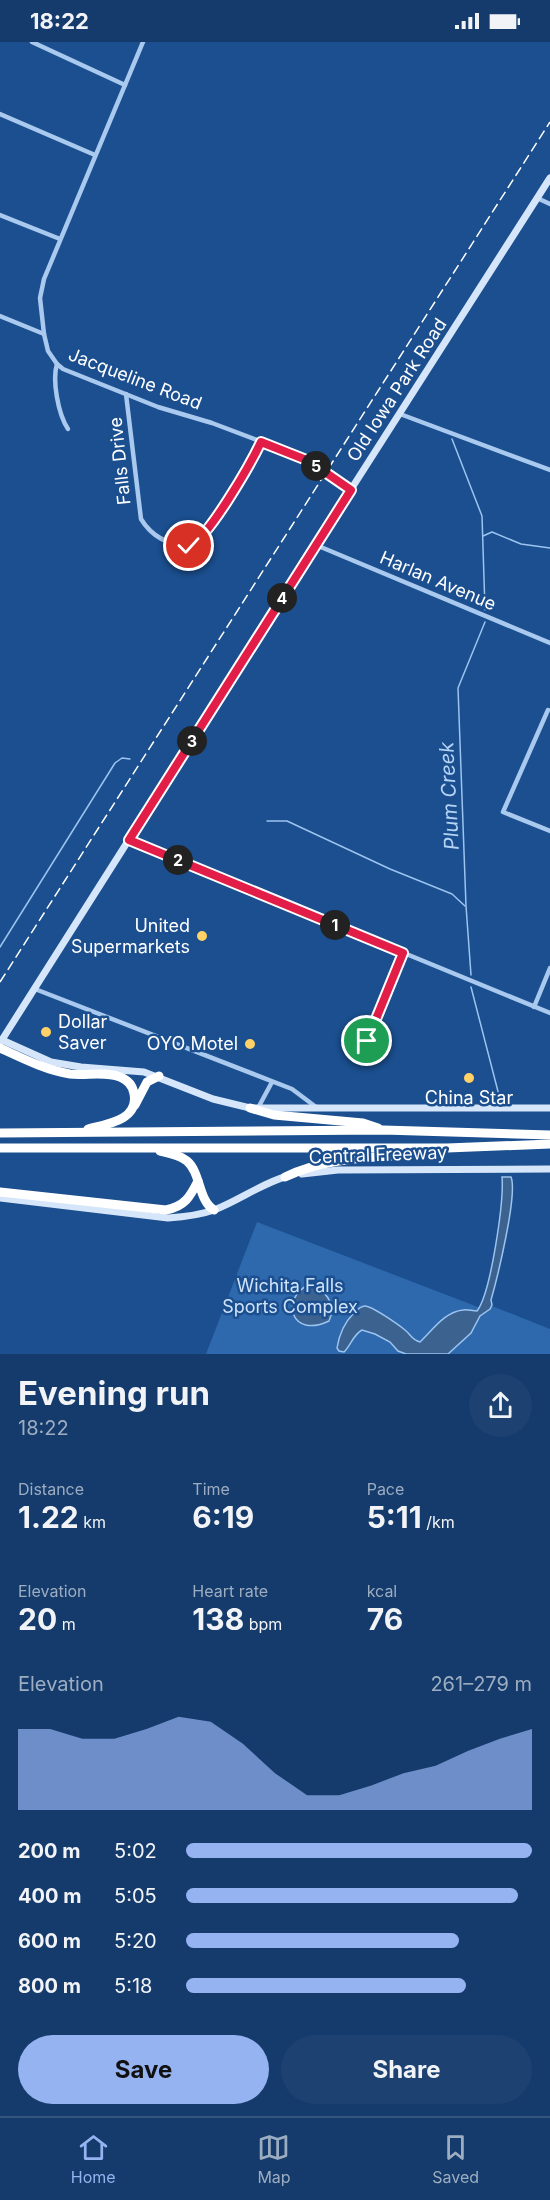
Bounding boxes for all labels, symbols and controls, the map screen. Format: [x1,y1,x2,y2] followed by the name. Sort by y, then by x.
[30,8,89,34] text: 18:22
[342,314,451,465] street label: Old Iowa Park Road
[66,343,205,414] street label: Jacqueline Road
[104,416,135,506] street label: Falls Drive
[301,451,331,481] pin: 5
[311,456,321,476] text: 5
[163,520,214,571] pin
[172,529,205,562] icon: check
[377,547,499,614] street label: Harlan Avenue
[267,583,297,613] pin: 4
[277,588,287,608] text: 4
[177,726,207,756] pin: 3
[187,731,197,751] text: 3
[434,740,464,851] water label: Plum Creek
[163,845,193,875] pin: 2
[173,850,183,870] text: 2
[320,910,350,940] pin: 1
[71,915,190,957] place label: United Supermarkets
[332,915,338,935] text: 1
[195,929,209,943] marker: United Supermarkets
[58,1011,108,1053] place label: Dollar Saver
[341,1015,392,1066] pin
[350,1024,383,1057] icon: arrive
[39,1025,53,1039] marker: Dollar Saver
[147,1033,238,1054] place label: OYO Motel
[243,1037,257,1051] marker: OYO Motel
[462,1071,476,1085] marker: China Star
[425,1087,513,1108] place label: China Star
[308,1142,448,1167] street label: Central Freeway
[222,1275,358,1317] park label: Wichita Falls Sports Complex
[18,1373,210,1413] text: Evening run
[469,1374,532,1437] button: share
[18,1416,69,1440] text: 18:22
[18,1479,84,1499] text: Distance
[192,1479,230,1499] text: Time
[367,1479,404,1499] text: Pace
[18,1499,79,1535] text: 1.22
[192,1499,254,1535] text: 6:19
[367,1499,422,1535] text: 5:11
[79,1512,106,1532] text: km
[422,1512,455,1532] text: /km
[18,1581,87,1601] text: Elevation
[192,1581,268,1601] text: Heart rate
[367,1581,397,1601] text: kcal
[18,1601,57,1637] text: 20
[192,1601,244,1637] text: 138
[367,1601,403,1637] text: 76
[57,1614,76,1634] text: m
[244,1614,282,1634] text: bpm
[18,1672,104,1696] text: Elevation
[430,1672,532,1696] text: 261–279 m
[18,1839,81,1863] text: 200 m
[114,1839,157,1863] text: 5:02
[18,1884,82,1908] text: 400 m
[114,1884,157,1908] text: 5:05
[18,1929,81,1953] text: 600 m
[114,1929,157,1953] text: 5:20
[18,1974,81,1998] text: 800 m
[114,1974,152,1998] text: 5:18
[18,2035,269,2104] button: Save
[281,2035,532,2104] button: Share
[71,2131,116,2187] tab: Home
[257,2131,291,2187] tab: Map
[432,2131,479,2187] tab: Saved

